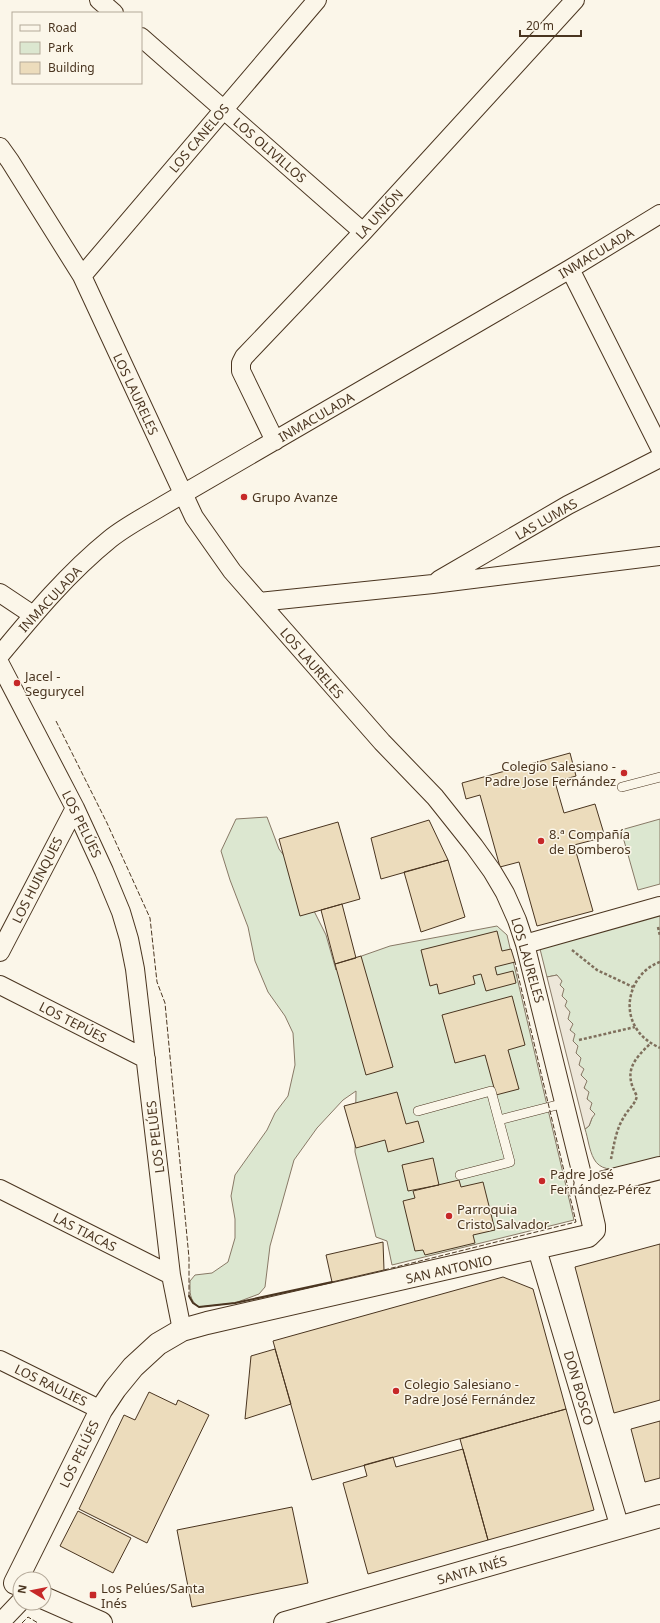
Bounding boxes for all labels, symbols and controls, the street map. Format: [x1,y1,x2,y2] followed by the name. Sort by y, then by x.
[12,12,142,84] legend
[520,12,581,38] scale bar
[526,17,554,34] text: 20 m
[48,19,77,36] text: Road
[48,39,74,56] text: Park
[48,59,95,76] text: Building
[165,100,233,176] street label: LOS CANELOS
[230,113,310,187] street label: LOS OLIVILLOS
[351,185,407,243] street label: LA UNIÓN
[555,223,637,282] street label: INMACULADA
[109,350,163,438] street label: LOS LAURELES
[275,388,358,446] street label: INMACULADA
[252,488,338,506] place label: Grupo Avanze
[239,492,249,502] marker: Grupo Avanze
[512,494,580,544] street label: LAS LUMAS
[15,561,86,636] street label: INMACULADA
[276,624,348,702] street label: LOS LAURELES
[23,667,84,700] place label: Jacel - Segurycel
[12,678,22,688] marker: Jacel - Segurycel
[485,757,616,790] place label: Colegio Salesiano - Padre Jose Fernández
[619,768,629,778] marker: Colegio Salesiano - Padre Jose Fernández
[58,787,106,861] street label: LOS PELÚES
[549,825,631,858] place label: 8.ª Compañía de Bomberos
[7,834,67,926] street label: LOS HUINQUES
[536,836,546,846] marker: 8.ª Compañía de Bomberos
[507,915,549,1005] street label: LOS LAURELES
[36,997,110,1047] street label: LOS TEPÚES
[142,1100,168,1174] street label: LOS PELÚES
[550,1165,651,1198] place label: Padre José Fernández Pérez
[537,1176,547,1186] marker: Padre José Fernández Pérez
[457,1200,550,1233] place label: Parroquia Cristo Salvador
[50,1208,120,1256] street label: LAS TIACAS
[444,1211,454,1221] marker: Parroquia Cristo Salvador
[404,1250,494,1288] street label: SAN ANTONIO
[560,1349,598,1427] street label: DON BOSCO
[12,1360,90,1410] street label: LOS RAULIES
[404,1375,535,1408] place label: Colegio Salesiano - Padre José Fernández
[391,1386,401,1396] marker: Colegio Salesiano - Padre José Fernández
[55,1417,103,1491] street label: LOS PELÚES
[435,1551,509,1589] street label: SANTA INÉS
[12,1571,52,1611] north arrow
[101,1579,205,1612] place label: Los Pelúes/Santa Inés
[13,1583,30,1595] text: N
[88,1590,98,1600] marker: Los Pelúes/Santa Inés

